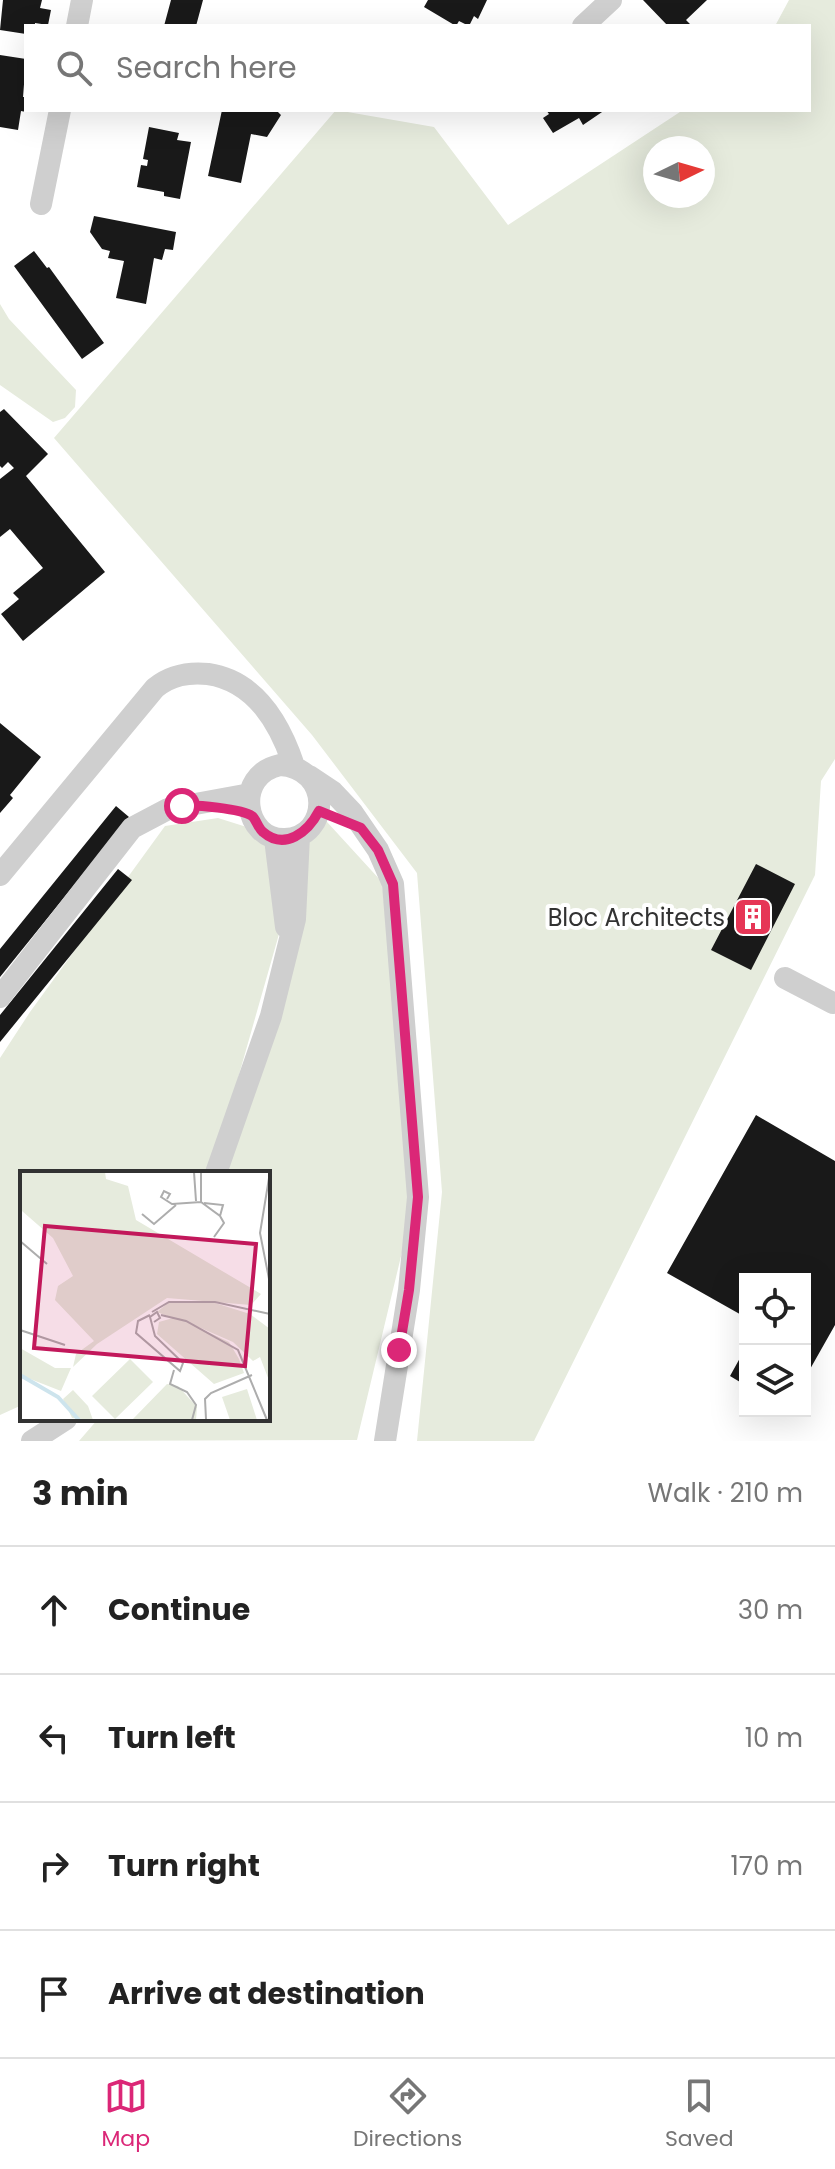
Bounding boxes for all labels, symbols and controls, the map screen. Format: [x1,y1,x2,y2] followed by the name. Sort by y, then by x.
[24,24,811,112] search box
[52,46,96,90] icon: search
[116,46,297,89] text: Search here
[643,136,715,208] north arrow
[164,788,200,824] route start
[732,896,774,938] building icon: Bloc Architects
[548,901,725,934] place label: Bloc Architects
[20,1171,270,1421] inset map
[739,1273,811,1417] map controls
[739,1273,811,1345] button: locate
[381,1332,417,1368] route end
[739,1345,811,1417] button: layers
[32,1469,129,1517] text: 3 min
[648,1475,803,1511] text: Walk · 210 m
[32,1588,76,1632] icon: ahead
[108,1588,250,1631] text: Continue
[738,1592,803,1628] text: 30 m
[32,1716,76,1760] icon: left
[108,1716,236,1759] text: Turn left
[745,1720,803,1756] text: 10 m
[32,1844,76,1888] icon: right
[108,1844,260,1887] text: Turn right
[730,1848,803,1884] text: 170 m
[32,1972,76,2016] icon: arrive
[108,1972,425,2015] text: Arrive at destination
[101,2074,150,2155] tab: Map
[353,2074,462,2155] tab: Directions
[665,2074,734,2155] tab: Saved

